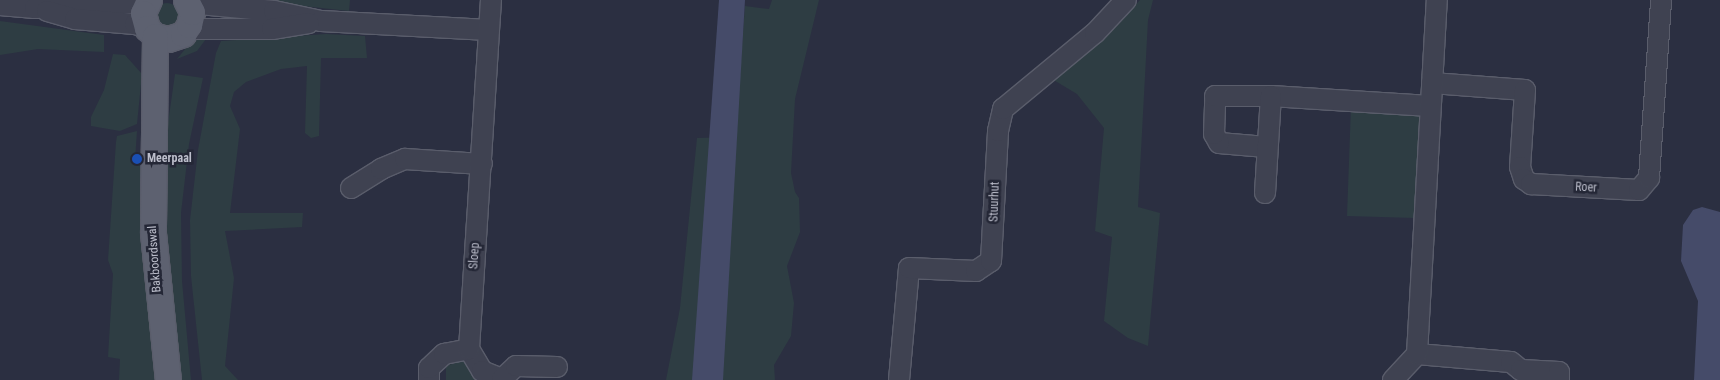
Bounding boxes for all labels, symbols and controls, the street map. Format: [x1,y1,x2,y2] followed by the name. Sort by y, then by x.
[147,152,192,166] place label: Meerpaal
[131,153,143,165] marker: Meerpaal
[1575,180,1597,196] street label: Roer
[987,182,1003,222] street label: Stuurhut
[145,225,165,293] street label: Bakboordswal
[467,242,483,270] street label: Sloep

